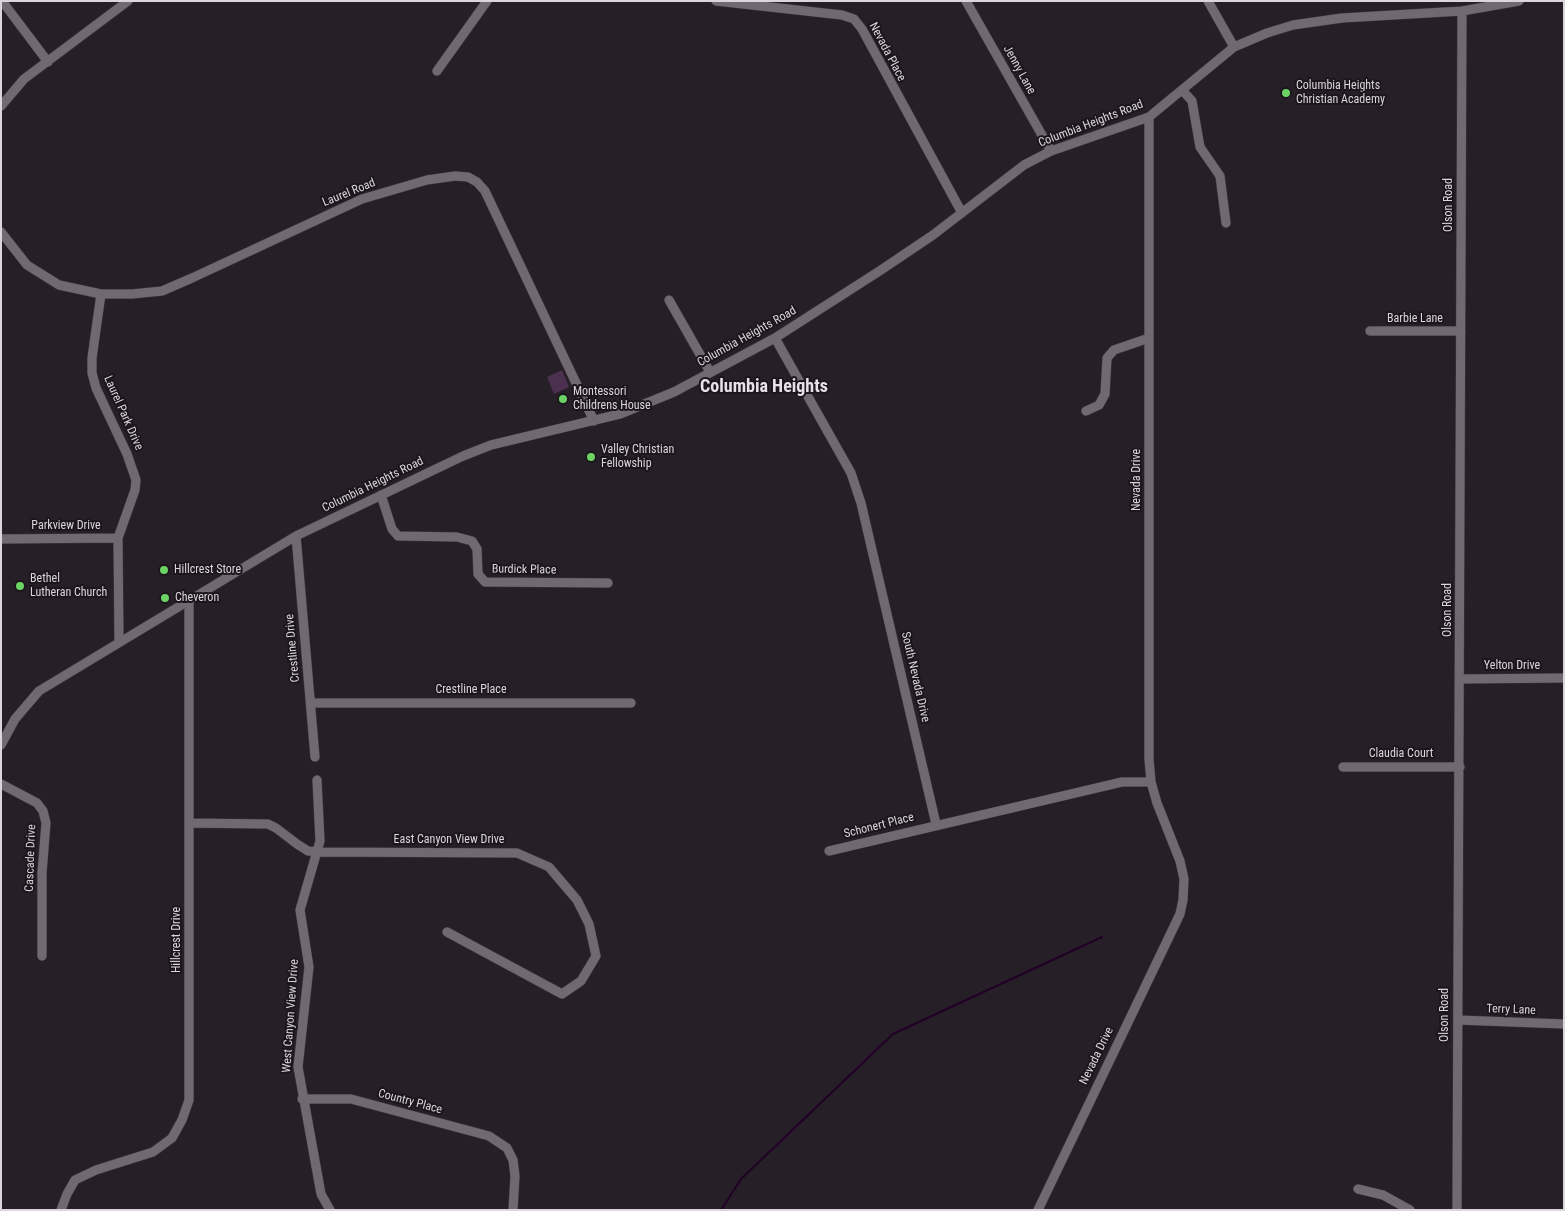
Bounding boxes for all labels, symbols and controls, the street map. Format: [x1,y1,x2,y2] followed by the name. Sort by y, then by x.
[865,20,909,84] street label: Nevada Place
[1000,43,1038,97] street label: Jenny Lane
[1296,79,1385,107] place label: Columbia Heights Christian Academy
[1280,87,1292,99] marker: Columbia Heights Christian Academy
[1037,97,1145,151] street label: Columbia Heights Road
[320,176,378,210] street label: Laurel Road
[1442,178,1456,232] street label: Olson Road
[695,304,799,370] street label: Columbia Heights Road
[1387,312,1443,326] street label: Barbie Lane
[100,374,146,452] street label: Laurel Park Drive
[700,376,828,398] district label: Columbia Heights
[573,385,651,413] place label: Montessori Childrens House
[557,393,569,405] marker: Montessori Childrens House
[601,443,674,471] place label: Valley Christian Fellowship
[1130,449,1144,511] street label: Nevada Drive
[585,451,597,463] marker: Valley Christian Fellowship
[320,454,426,516] street label: Columbia Heights Road
[31,519,101,533] street label: Parkview Drive
[492,562,556,578] street label: Burdick Place
[174,563,241,577] place label: Hillcrest Store
[158,564,170,576] marker: Hillcrest Store
[30,572,107,600] place label: Bethel Lutheran Church
[14,580,26,592] marker: Bethel Lutheran Church
[1441,583,1455,637] street label: Olson Road
[175,591,219,605] place label: Cheveron
[159,592,171,604] marker: Cheveron
[283,613,303,683] street label: Crestline Drive
[898,630,932,724] street label: South Nevada Drive
[1484,659,1540,673] street label: Yelton Drive
[435,683,507,697] street label: Crestline Place
[1369,747,1433,761] street label: Claudia Court
[843,810,915,842] street label: Schonert Place
[23,824,39,892] street label: Cascade Drive
[394,833,504,847] street label: East Canyon View Drive
[170,907,184,973] street label: Hillcrest Drive
[280,959,302,1073] street label: West Canyon View Drive
[1438,988,1452,1042] street label: Olson Road
[1486,1002,1536,1018] street label: Terry Lane
[1077,1025,1117,1087] street label: Nevada Drive
[376,1087,444,1117] street label: Country Place

